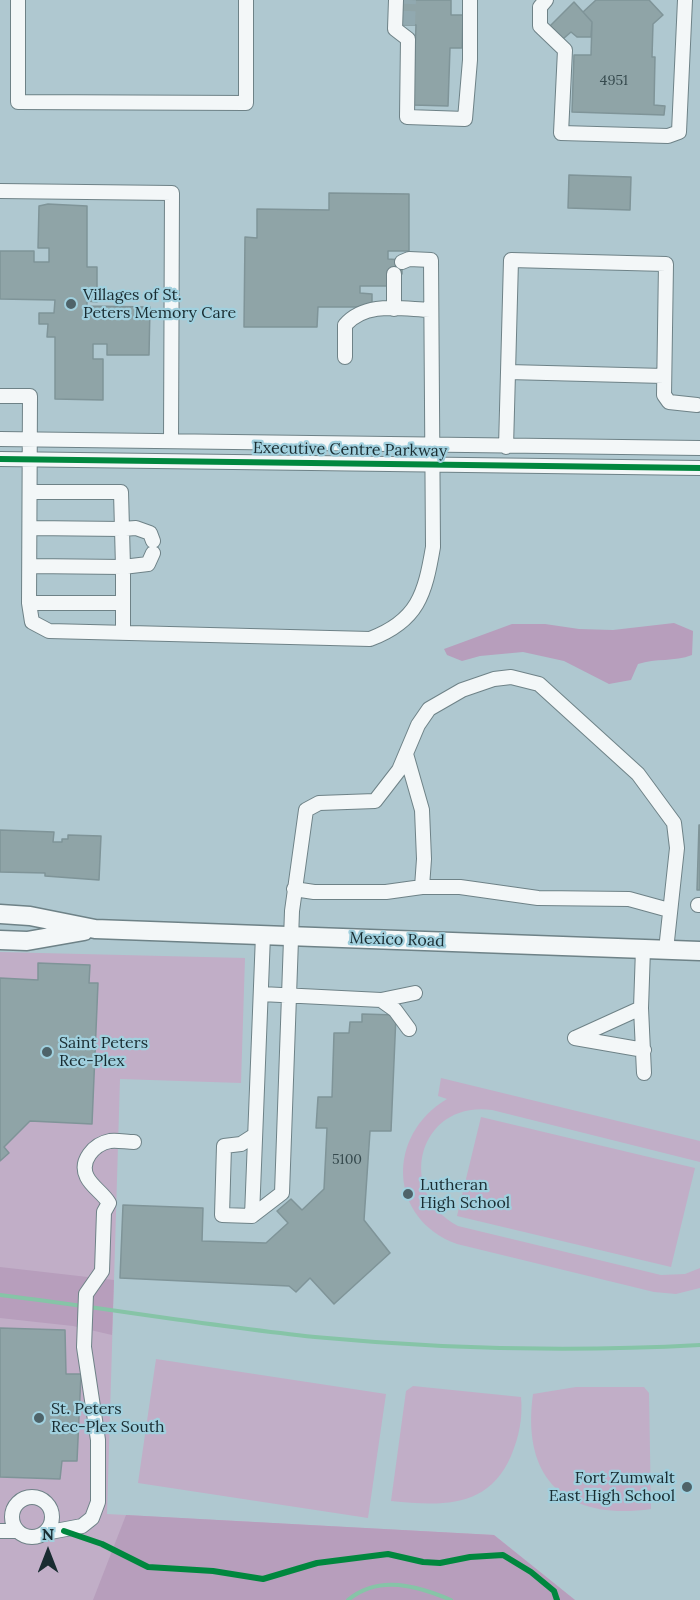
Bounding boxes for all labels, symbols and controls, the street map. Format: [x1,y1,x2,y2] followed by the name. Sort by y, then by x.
[600,73,628,89] house number: 4951
[83,285,236,323] place label: Villages of St. Peters Memory Care
[64,297,78,311] marker: Villages of St. Peters Memory Care
[253,439,447,461] street label: Executive Centre Parkway
[349,929,445,951] street label: Mexico Road
[59,1033,148,1071] place label: Saint Peters Rec-Plex
[40,1045,54,1059] marker: Saint Peters Rec-Plex
[332,1152,362,1168] house number: 5100
[420,1175,510,1213] place label: Lutheran High School
[401,1187,415,1201] marker: Lutheran High School
[51,1399,165,1437] place label: St. Peters Rec-Plex South
[32,1411,46,1425] marker: St. Peters Rec-Plex South
[549,1468,675,1506] place label: Fort Zumwalt East High School
[680,1480,694,1494] marker: Fort Zumwalt East High School
[18,1522,78,1582] north arrow
[42,1524,54,1544] text: N

